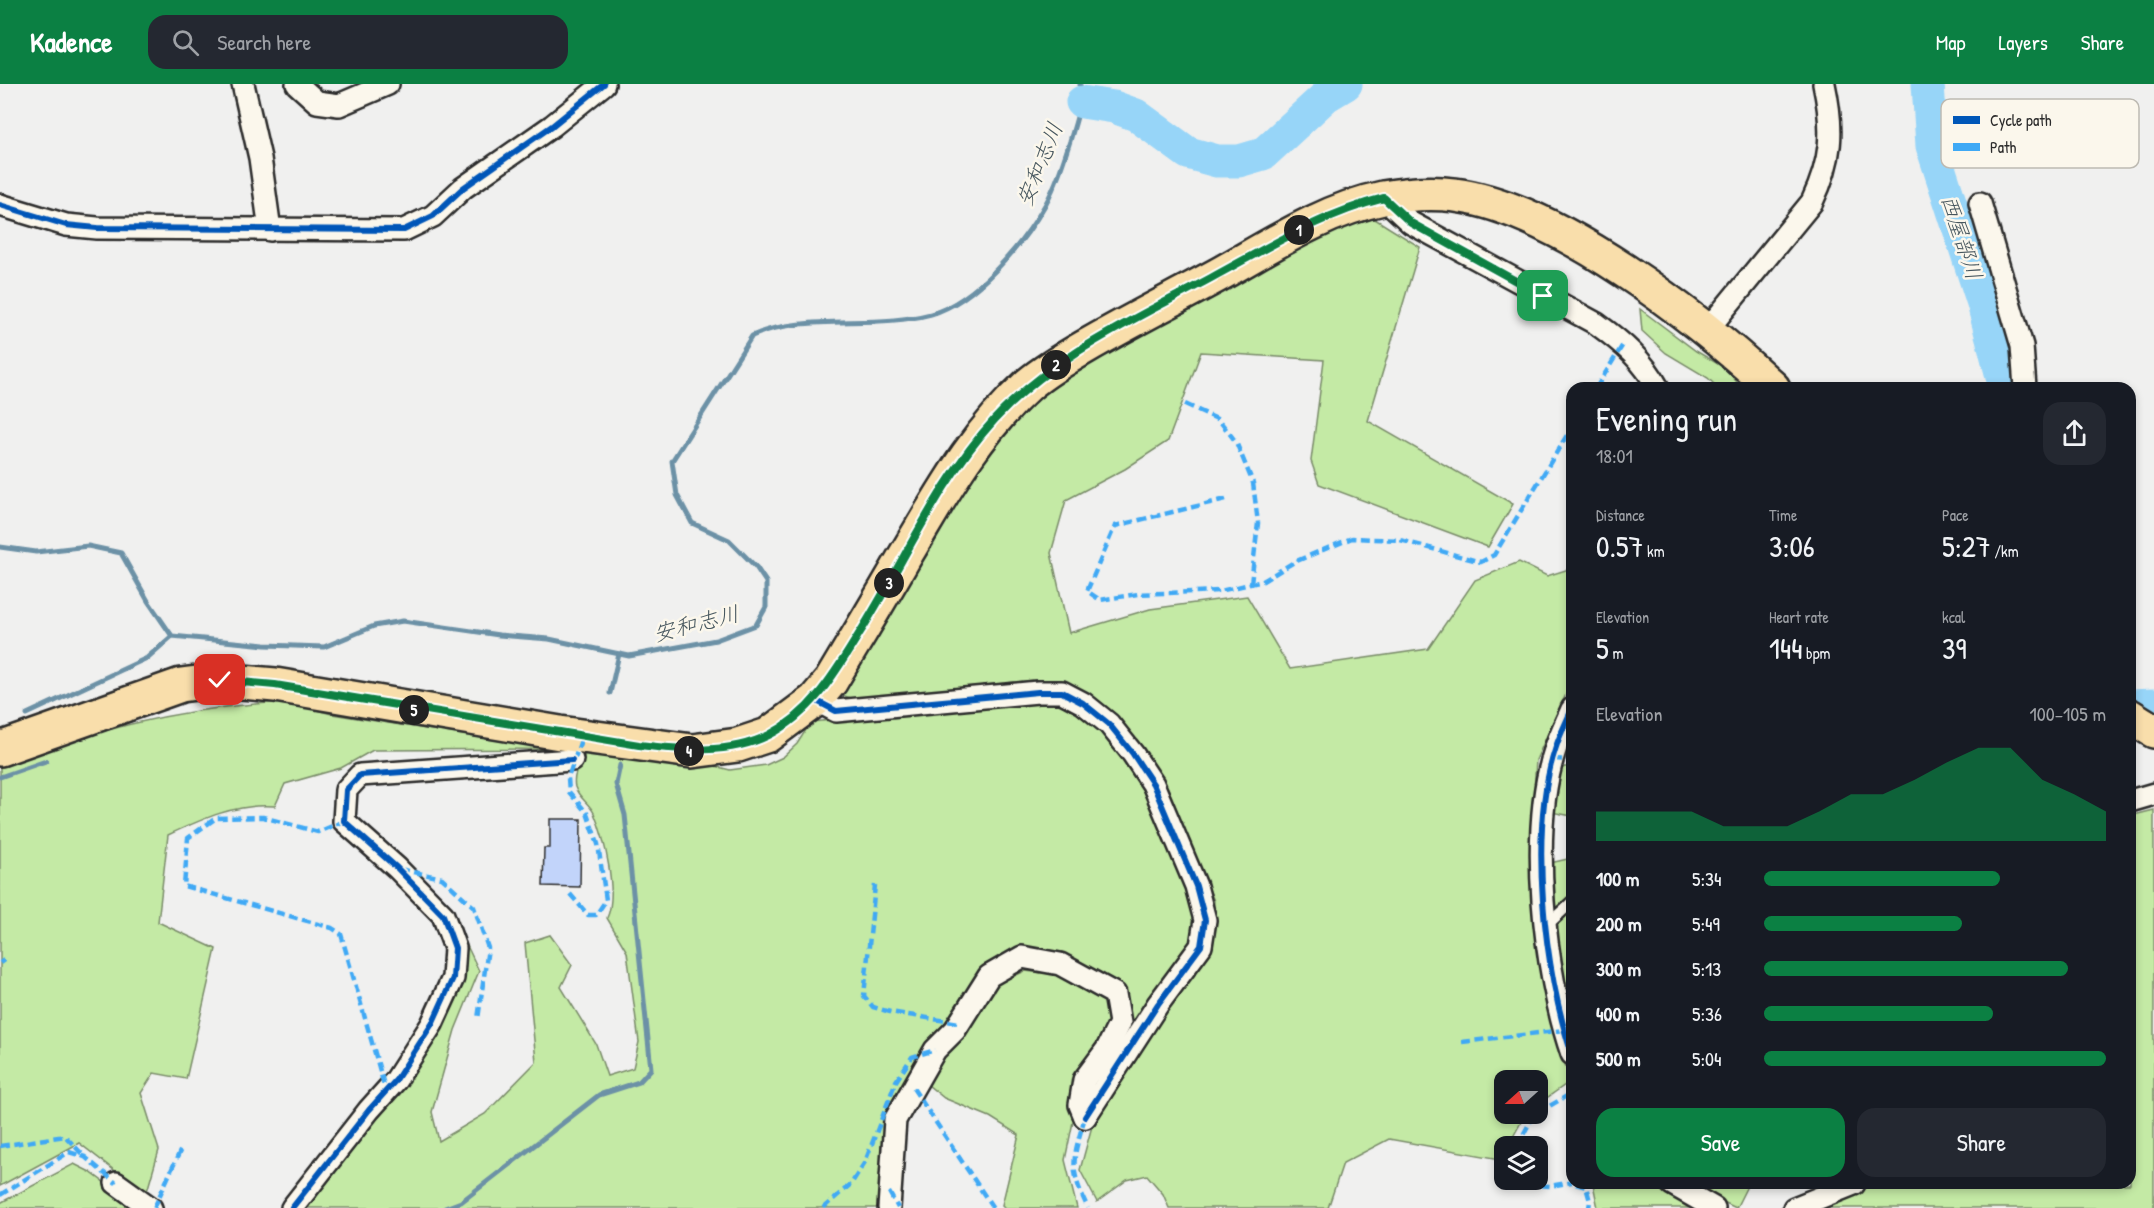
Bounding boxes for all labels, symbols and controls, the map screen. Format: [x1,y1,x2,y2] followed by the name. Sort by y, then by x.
[148,15,568,69] search box
[30,23,112,61] text: Kadence
[169,26,202,59] icon: search
[217,27,311,57] text: Search here
[1936,28,1965,57] text: Map
[1998,28,2048,57] text: Layers
[2081,28,2124,57] text: Share
[1941,99,2139,168] legend
[1990,109,2052,131] text: Cycle path
[1009,118,1069,210] water label: 安和志川
[1990,136,2016,158] text: Path
[1934,191,1990,283] water label: 西屋部川
[1284,215,1314,245] pin: 1
[1296,219,1302,241] text: 1
[1517,270,1568,321] pin
[1526,279,1559,312] icon: arrive
[1041,350,1071,380] pin: 2
[1052,354,1060,376] text: 2
[1596,397,1737,441] text: Evening run
[2043,402,2106,465] button: share
[1596,442,1633,469] text: 18:01
[1596,504,1645,526] text: Distance
[1769,504,1797,526] text: Time
[1942,504,1969,526] text: Pace
[1596,526,1643,566] text: 0.57
[1769,526,1815,566] text: 3:06
[1942,526,1991,566] text: 5:27
[1643,540,1665,562] text: km
[1991,540,2019,562] text: /km
[874,568,904,598] pin: 3
[885,572,893,594] text: 3
[650,598,742,648] water label: 安和志川
[1596,606,1649,628] text: Elevation
[1769,606,1829,628] text: Heart rate
[1942,606,1965,628] text: kcal
[1596,628,1609,668] text: 5
[1769,628,1802,668] text: 144
[1942,628,1966,668] text: 39
[1609,642,1623,664] text: m
[1802,642,1830,664] text: bpm
[194,654,245,705] pin
[203,663,236,696] icon: check
[399,695,429,725] pin: 5
[411,699,417,721] text: 5
[1596,700,1662,727] text: Elevation
[2030,700,2106,727] text: 100–105 m
[674,736,704,766] pin: 4
[686,740,692,762] text: 4
[1596,865,1639,892] text: 100 m
[1692,865,1722,892] text: 5:34
[1596,910,1641,937] text: 200 m
[1692,910,1720,937] text: 5:49
[1596,955,1641,982] text: 300 m
[1692,955,1721,982] text: 5:13
[1596,1000,1640,1027] text: 400 m
[1692,1000,1722,1027] text: 5:36
[1596,1045,1641,1072] text: 500 m
[1692,1045,1722,1072] text: 5:04
[1494,1070,1548,1124] north arrow
[1494,1070,1548,1190] map controls
[1596,1108,1845,1177] button: Save
[1857,1108,2106,1177] button: Share
[1494,1136,1548,1190] button: layers

